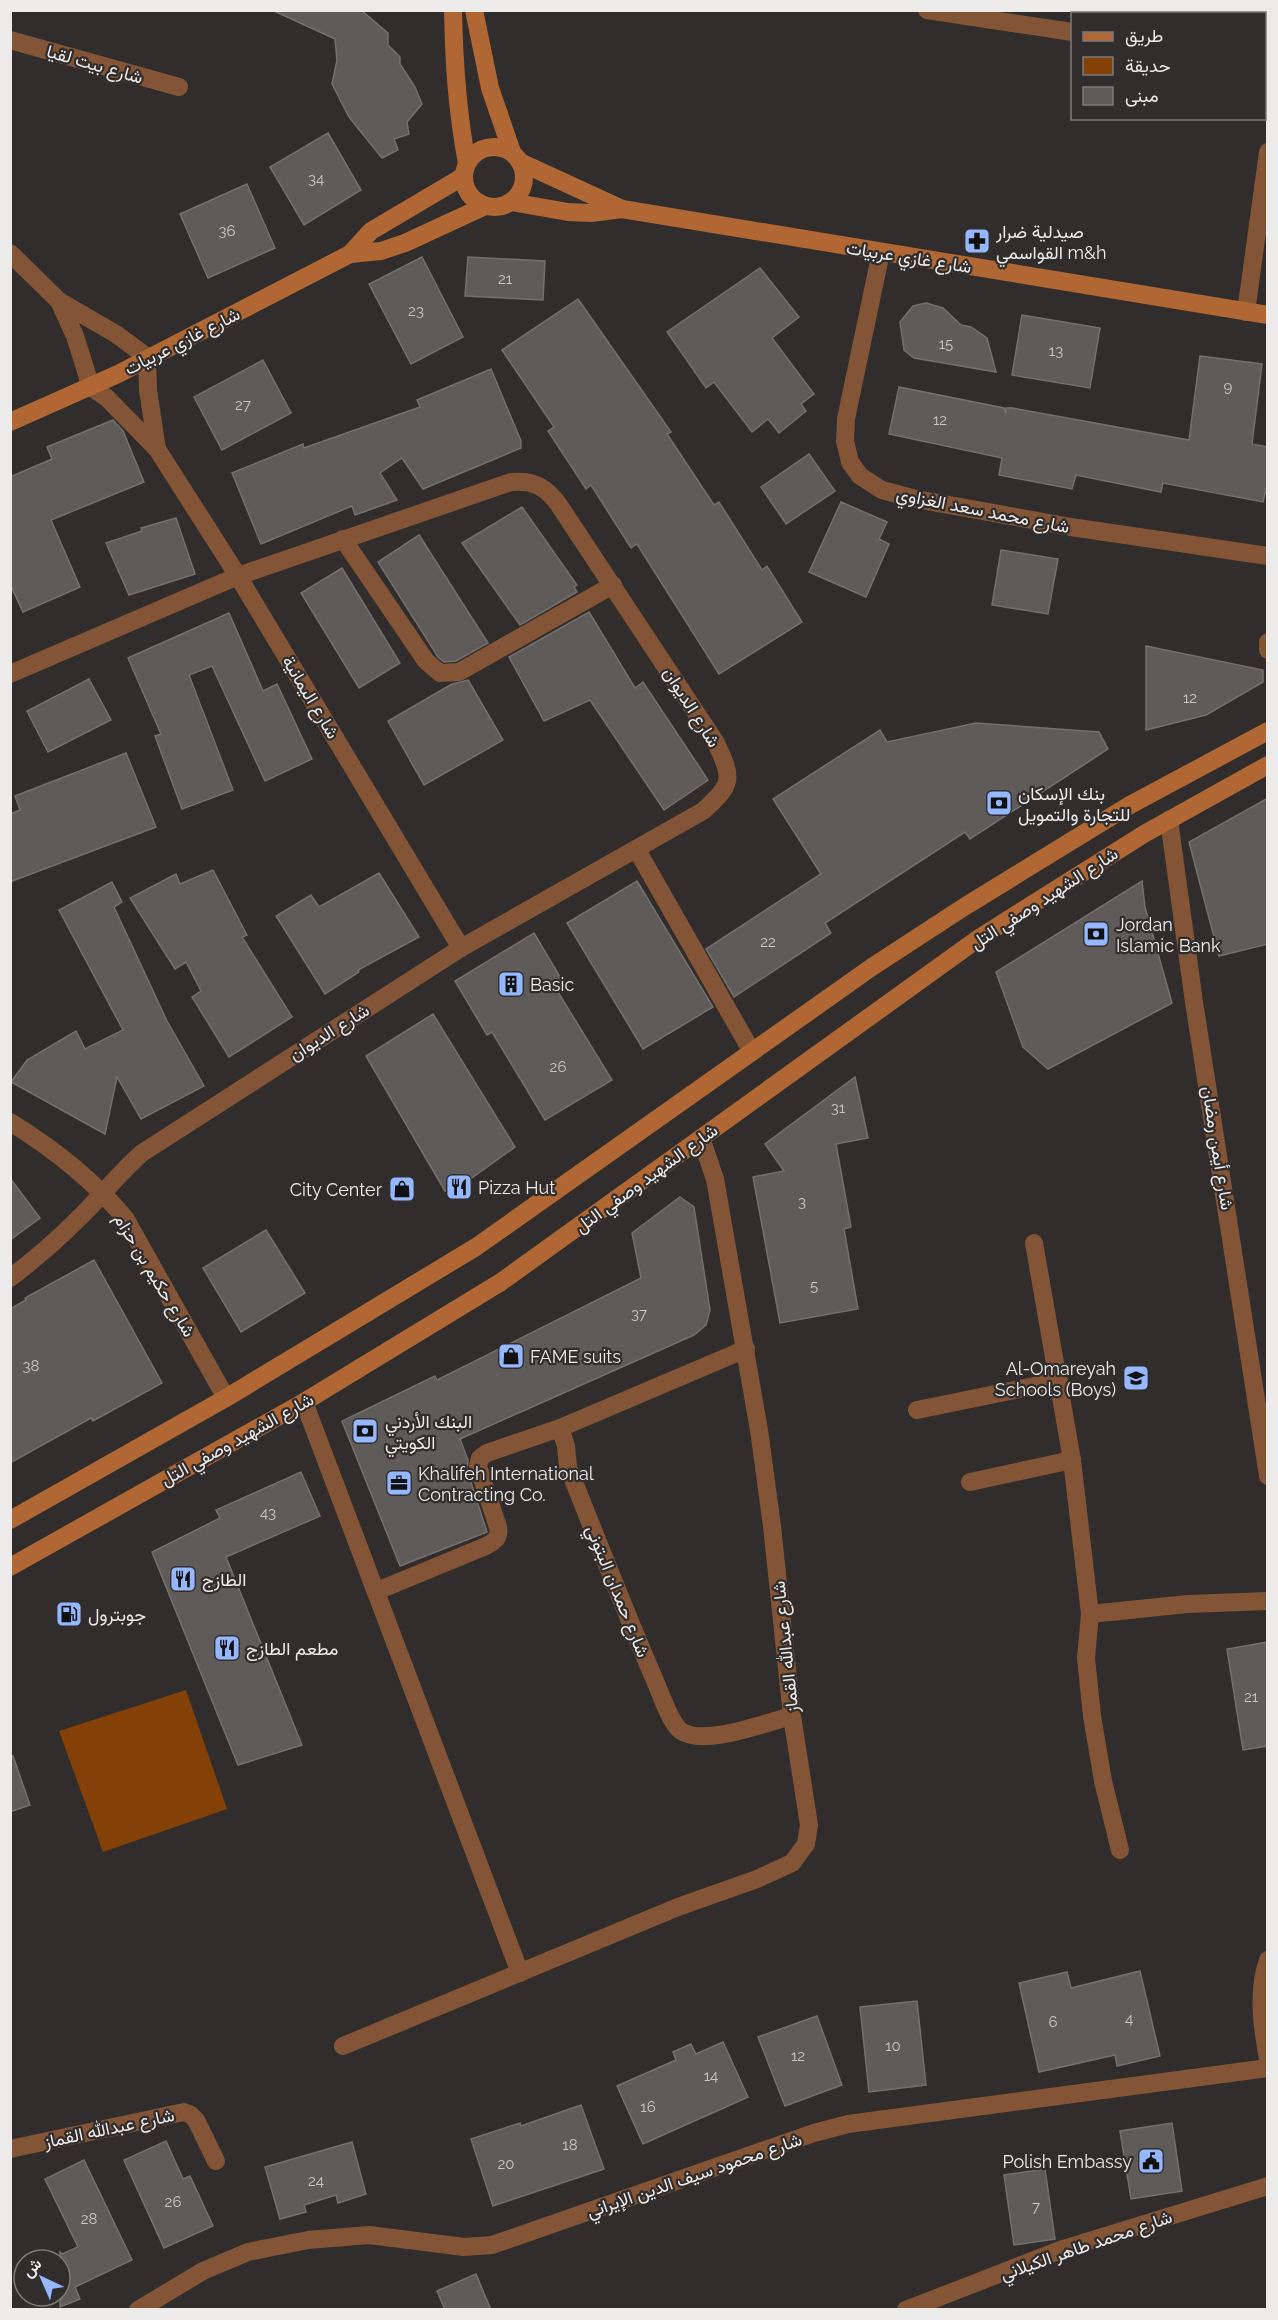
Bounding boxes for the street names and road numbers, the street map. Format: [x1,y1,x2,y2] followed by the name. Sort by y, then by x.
[44,40,146,90] street label: شارع بيت لقيا
[844,237,973,282] street label: شارع غازي عربيات
[121,303,245,384] street label: شارع غازي عربيات
[894,483,1071,542] street label: شارع محمد سعد الغزاوي
[276,652,344,743] street label: شارع اليمانية
[657,663,725,752] street label: شارع الديوان
[966,842,1124,958] street label: شارع الشهيد وصفي التل
[285,999,374,1067] street label: شارع الديوان
[1196,1085,1238,1212] street label: شارع أيمن رمضان
[570,1119,725,1241] street label: شارع الشهيد وصفي التل
[108,1210,200,1341] street label: شارع حكيم بن حزام
[157,1388,320,1494] street label: شارع الشهيد وصفي التل
[577,1522,654,1662] street label: شارع حمدان البتوني
[768,1580,804,1715] street label: شارع عبدالله القماز
[41,2104,177,2154] street label: شارع عبدالله القماز
[584,2128,806,2226] street label: شارع محمود سيف الدين الإيراني
[997,2206,1176,2289] street label: شارع محمد طاهر الكيلاني

